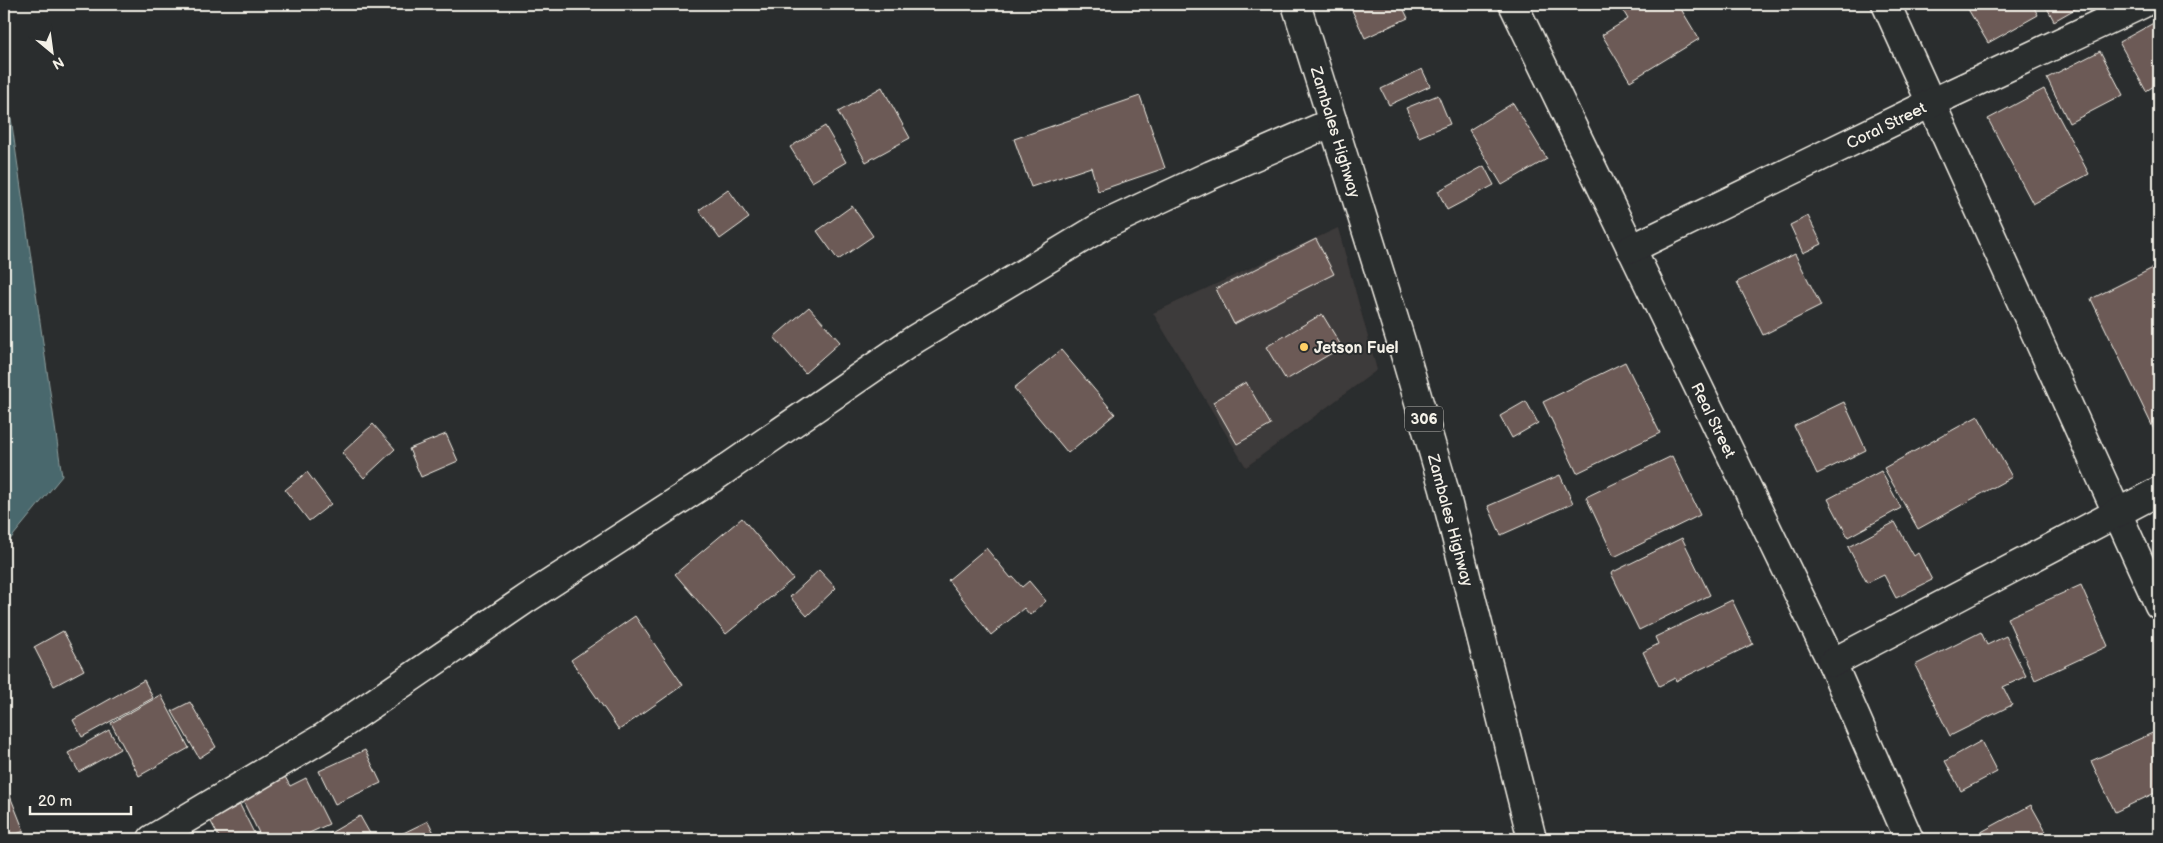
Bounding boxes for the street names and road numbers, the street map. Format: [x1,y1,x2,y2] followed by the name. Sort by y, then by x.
[1305,64,1364,201] street label: Zambales Highway
[1844,99,1930,154] street label: Coral Street
[1686,380,1739,461] street label: Real Street
[1405,406,1443,432] road number: 306
[1423,451,1476,589] street label: Zambales Highway

